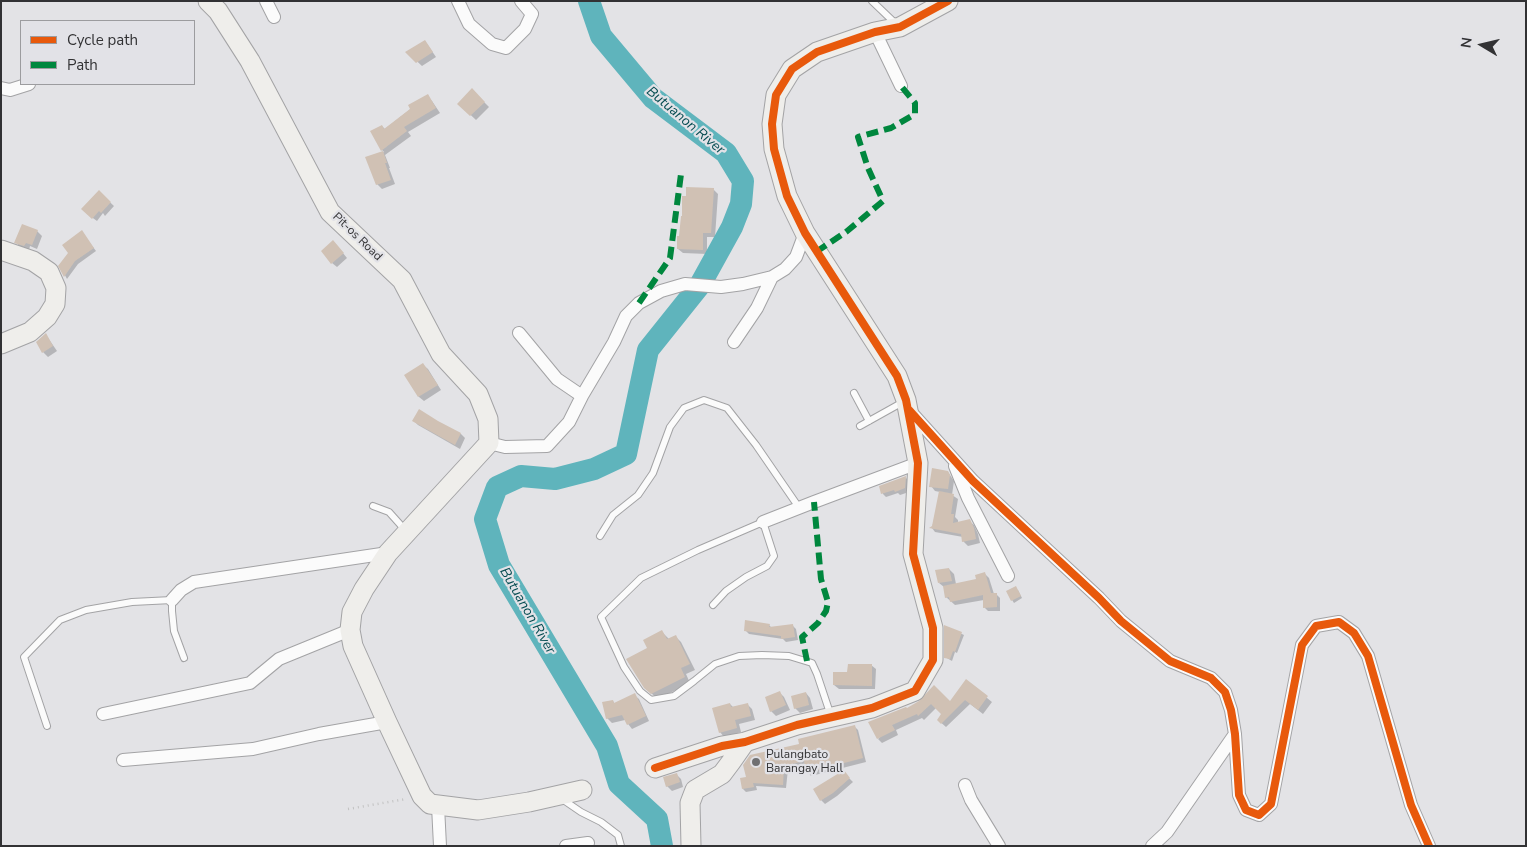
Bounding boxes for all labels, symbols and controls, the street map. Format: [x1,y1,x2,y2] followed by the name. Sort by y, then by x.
[20,20,195,85] legend
[1457,20,1507,70] north arrow
[67,30,138,50] text: Cycle path
[1456,36,1477,49] text: N
[67,55,98,75] text: Path
[642,83,728,159] water label: Butuanon River
[329,210,385,264] street label: Pit-os Road
[495,565,559,657] water label: Butuanon River
[766,748,843,776] place label: Pulangbato Barangay Hall
[750,756,762,768] marker: Pulangbato Barangay Hall

